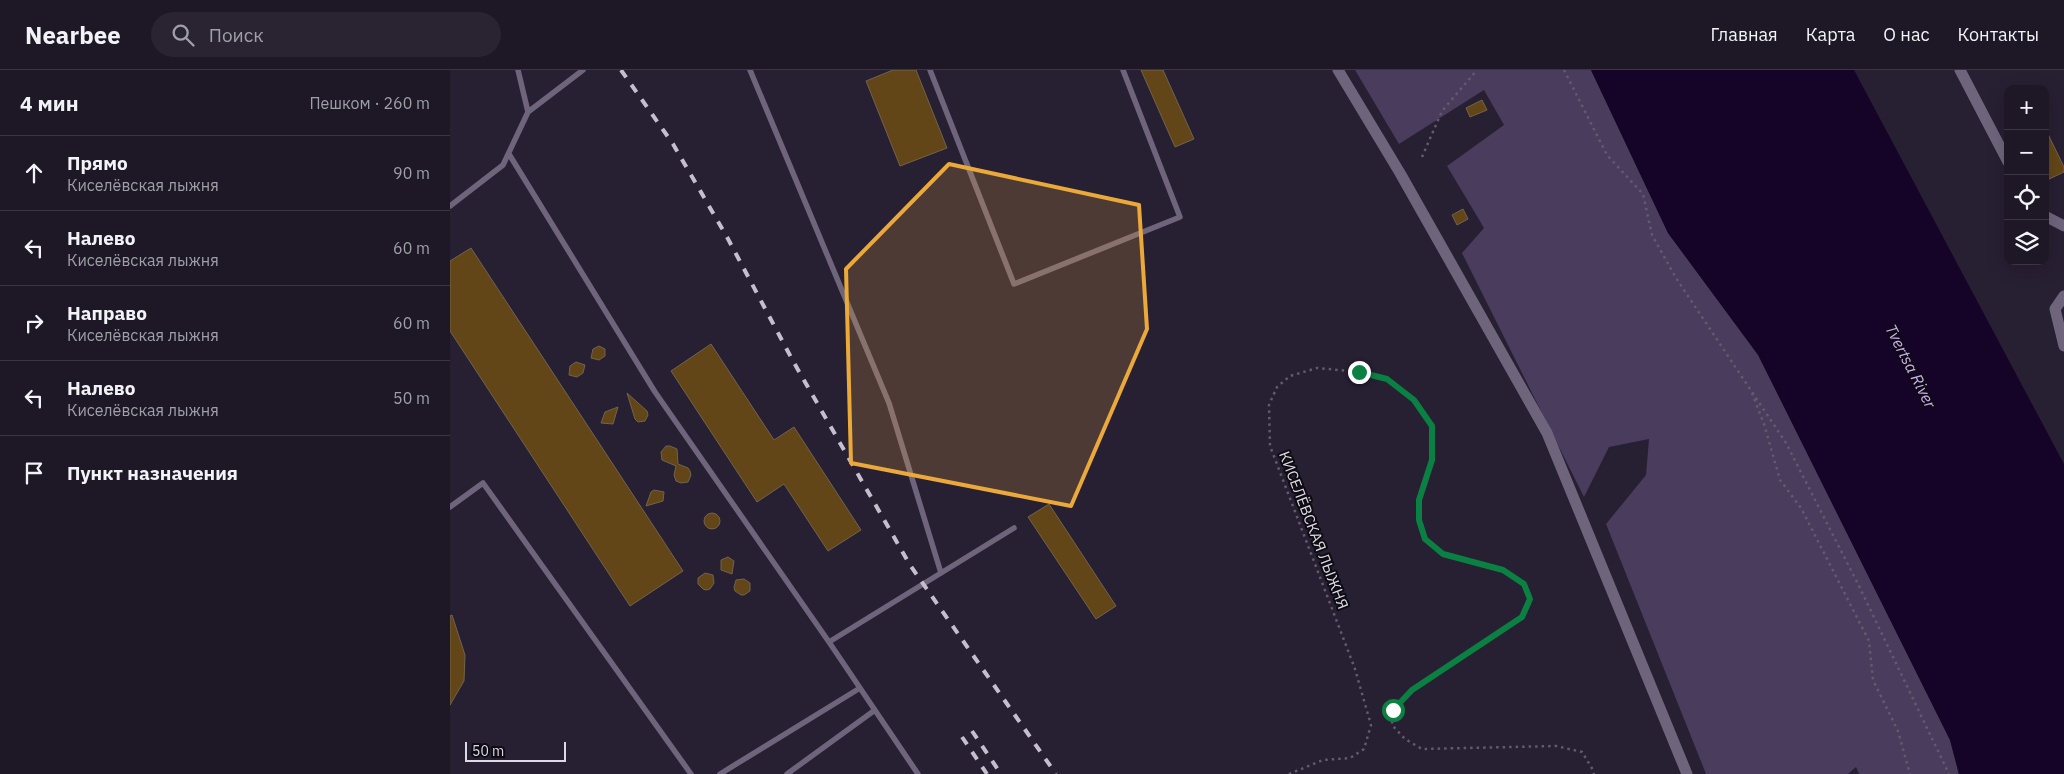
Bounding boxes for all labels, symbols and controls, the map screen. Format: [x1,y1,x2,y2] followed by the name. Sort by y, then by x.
[151,12,501,57] search box
[25,19,121,51] text: Nearbee
[169,21,197,49] icon: search
[209,23,264,47] text: Поиск
[1710,23,1778,46] text: Главная
[1806,23,1855,46] text: Карта
[1883,23,1930,46] text: О нас
[1958,23,2039,46] text: Контакты
[2004,85,2049,265] map controls
[2004,85,2049,130] button: +
[20,89,79,117] text: 4 мин
[309,93,430,113] text: Пешком · 260 m
[2004,130,2049,175] button: −
[67,151,128,175] text: Прямо
[20,159,48,187] icon: ahead
[393,163,430,183] text: 90 m
[67,175,219,195] text: Киселёвская лыжня
[2004,175,2049,220] button: locate
[2004,220,2049,265] button: layers
[67,226,136,250] text: Налево
[20,234,48,262] icon: left
[393,238,430,258] text: 60 m
[67,250,219,270] text: Киселёвская лыжня
[67,301,147,325] text: Направо
[20,309,48,337] icon: right
[393,313,430,333] text: 60 m
[1881,321,1941,412] water label: Tvertsa River
[67,325,219,345] text: Киселёвская лыжня
[1348,361,1371,384] route end
[67,376,136,400] text: Налево
[20,384,48,412] icon: left
[393,388,430,408] text: 50 m
[67,400,219,420] text: Киселёвская лыжня
[1275,448,1353,612] street label: КИСЕЛЁВСКАЯ ЛЫЖНЯ
[20,459,48,487] icon: arrive
[67,461,238,485] text: Пункт назначения
[1382,699,1405,722] route start
[465,739,566,762] scale bar
[472,742,504,760] text: 50 m

